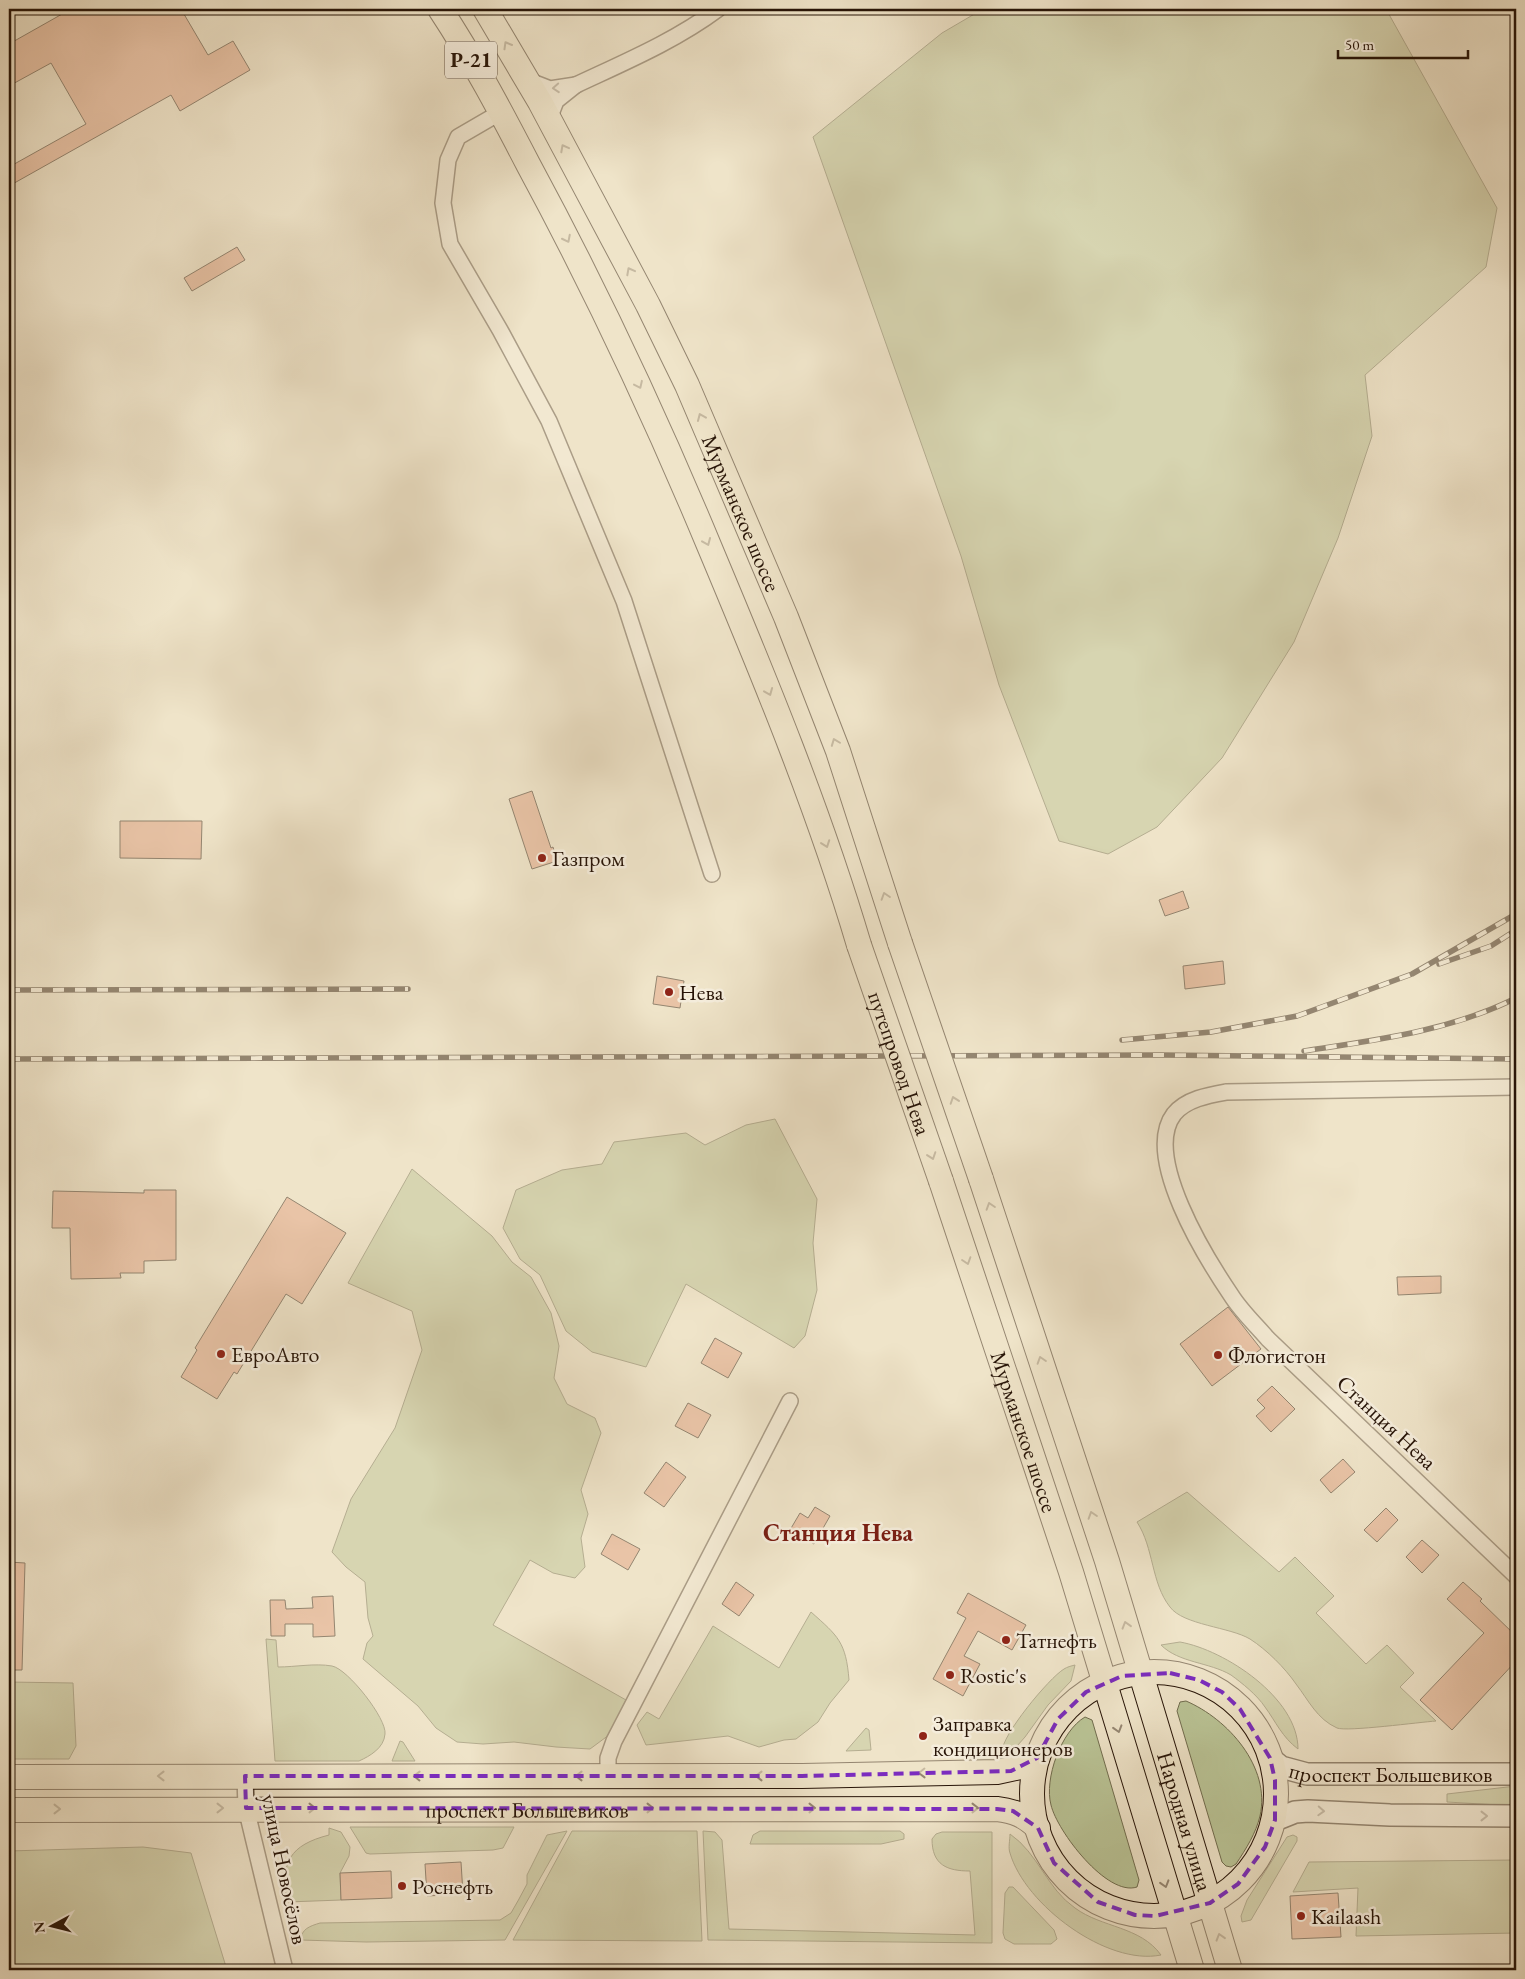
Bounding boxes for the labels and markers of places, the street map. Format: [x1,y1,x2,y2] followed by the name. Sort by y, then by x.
[552,844,625,873] place label: Газпром
[536,852,548,864] marker: Газпром
[679,978,724,1007] place label: Нева
[663,986,675,998] marker: Нева
[231,1340,320,1369] place label: ЕвроАвто
[1228,1341,1326,1370] place label: Флогистон
[215,1348,227,1360] marker: ЕвроАвто
[1212,1349,1224,1361] marker: Флогистон
[1016,1626,1097,1655] place label: Татнефть
[1000,1634,1012,1646] marker: Татнефть
[960,1661,1026,1690] place label: Rostic's
[944,1669,956,1681] marker: Rostic's
[933,1709,1073,1763] place label: Заправка кондиционеров
[917,1730,929,1742] marker: Заправка кондиционеров
[412,1872,493,1901] place label: Роснефть
[396,1880,408,1892] marker: Роснефть
[1311,1902,1381,1931] place label: Kailaash
[1295,1910,1307,1922] marker: Kailaash

